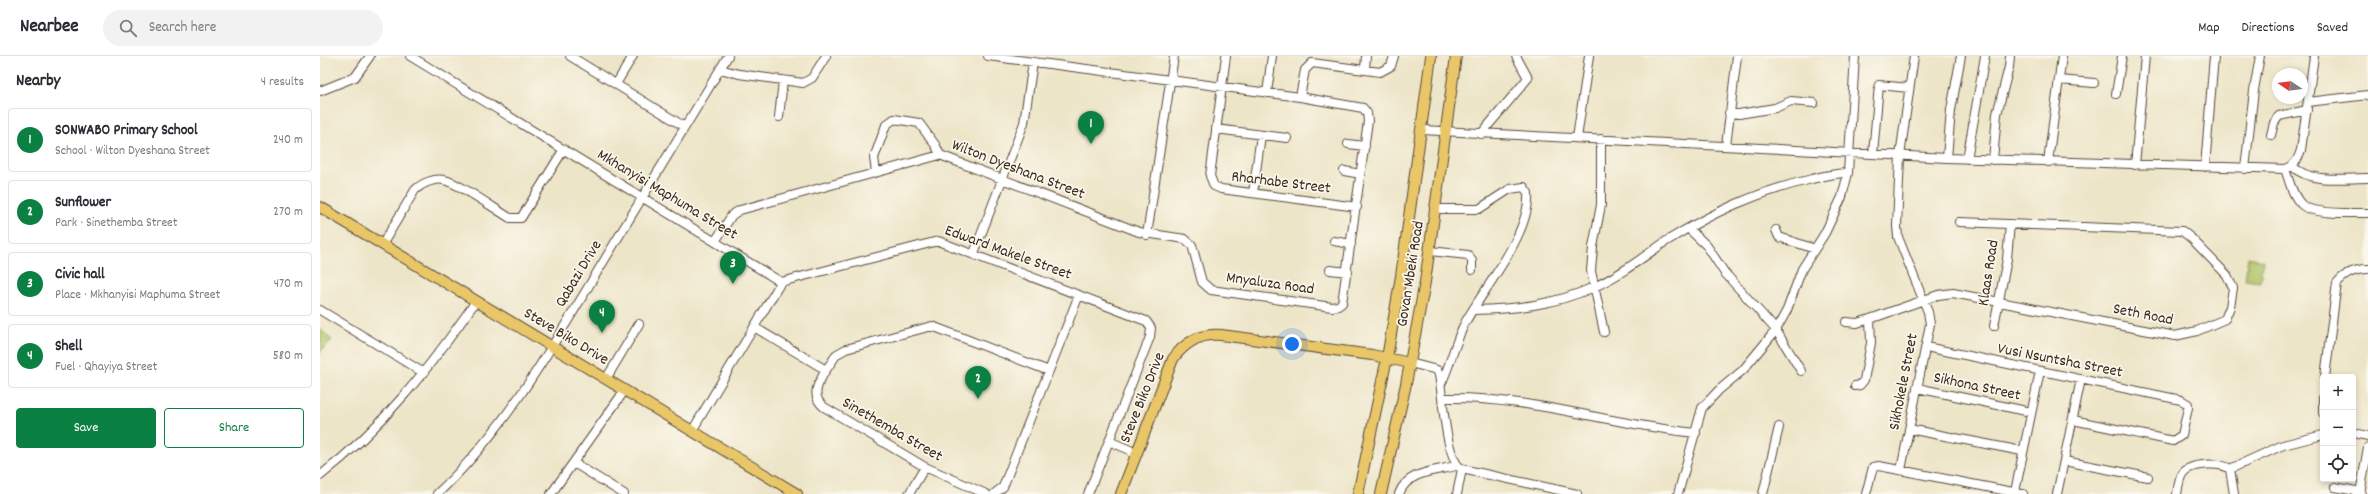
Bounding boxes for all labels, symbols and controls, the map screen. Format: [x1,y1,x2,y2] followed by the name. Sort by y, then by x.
[103,10,383,46] search box
[20,14,79,41] text: Nearbee
[117,17,139,39] icon: search
[149,17,216,39] text: Search here
[2198,18,2220,38] text: Map
[2242,18,2295,38] text: Directions
[2317,18,2348,38] text: Saved
[2272,68,2308,104] north arrow
[16,70,60,94] text: Nearby
[261,73,304,92] text: 4 results
[1078,111,1104,144] pin: 1
[55,120,198,142] text: SONWABO Primary School
[29,131,31,150] text: 1
[273,131,303,150] text: 240 m
[948,134,1088,206] street label: Wilton Dyeshana Street
[55,142,210,161] text: School · Wilton Dyeshana Street
[592,144,742,246] street label: Mkhanyisi Maphuma Street
[1230,165,1332,201] street label: Rharhabe Street
[55,192,111,214] text: Sunflower
[27,203,33,222] text: 2
[273,203,303,222] text: 270 m
[55,214,178,233] text: Park · Sinethemba Street
[941,219,1075,287] street label: Edward Makele Street
[1391,219,1431,329] street label: Govan Mbeki Road
[550,236,608,312] street label: Qabazi Drive
[1972,238,2006,308] street label: Klaas Road
[720,251,746,284] pin: 3
[55,264,105,286] text: Civic hall
[1225,266,1315,302] street label: Mnyaluza Road
[27,275,33,294] text: 3
[274,275,303,294] text: 470 m
[55,286,220,305] text: Place · Mkhanyisi Maphuma Street
[2111,298,2175,332] street label: Seth Road
[589,300,615,333] pin: 4
[519,302,613,372] street label: Steve Biko Drive
[1883,332,1925,432] street label: Sikhokele Street
[1282,334,1302,354] your location
[55,336,82,358] text: Shell
[1996,338,2125,384] street label: Vusi Nsuntsha Street
[27,347,33,366] text: 4
[273,347,303,366] text: 580 m
[1114,349,1172,447] street label: Steve Biko Drive
[55,358,157,377] text: Fuel · Qhayiya Street
[965,366,991,399] pin: 2
[1931,367,2023,407] street label: Sikhona Street
[2320,374,2356,482] map controls
[2320,374,2356,410] button: +
[837,392,947,468] street label: Sinethemba Street
[16,408,156,448] button: Save
[164,408,304,448] button: Share
[2320,410,2356,446] button: −
[2320,446,2356,482] button: locate

